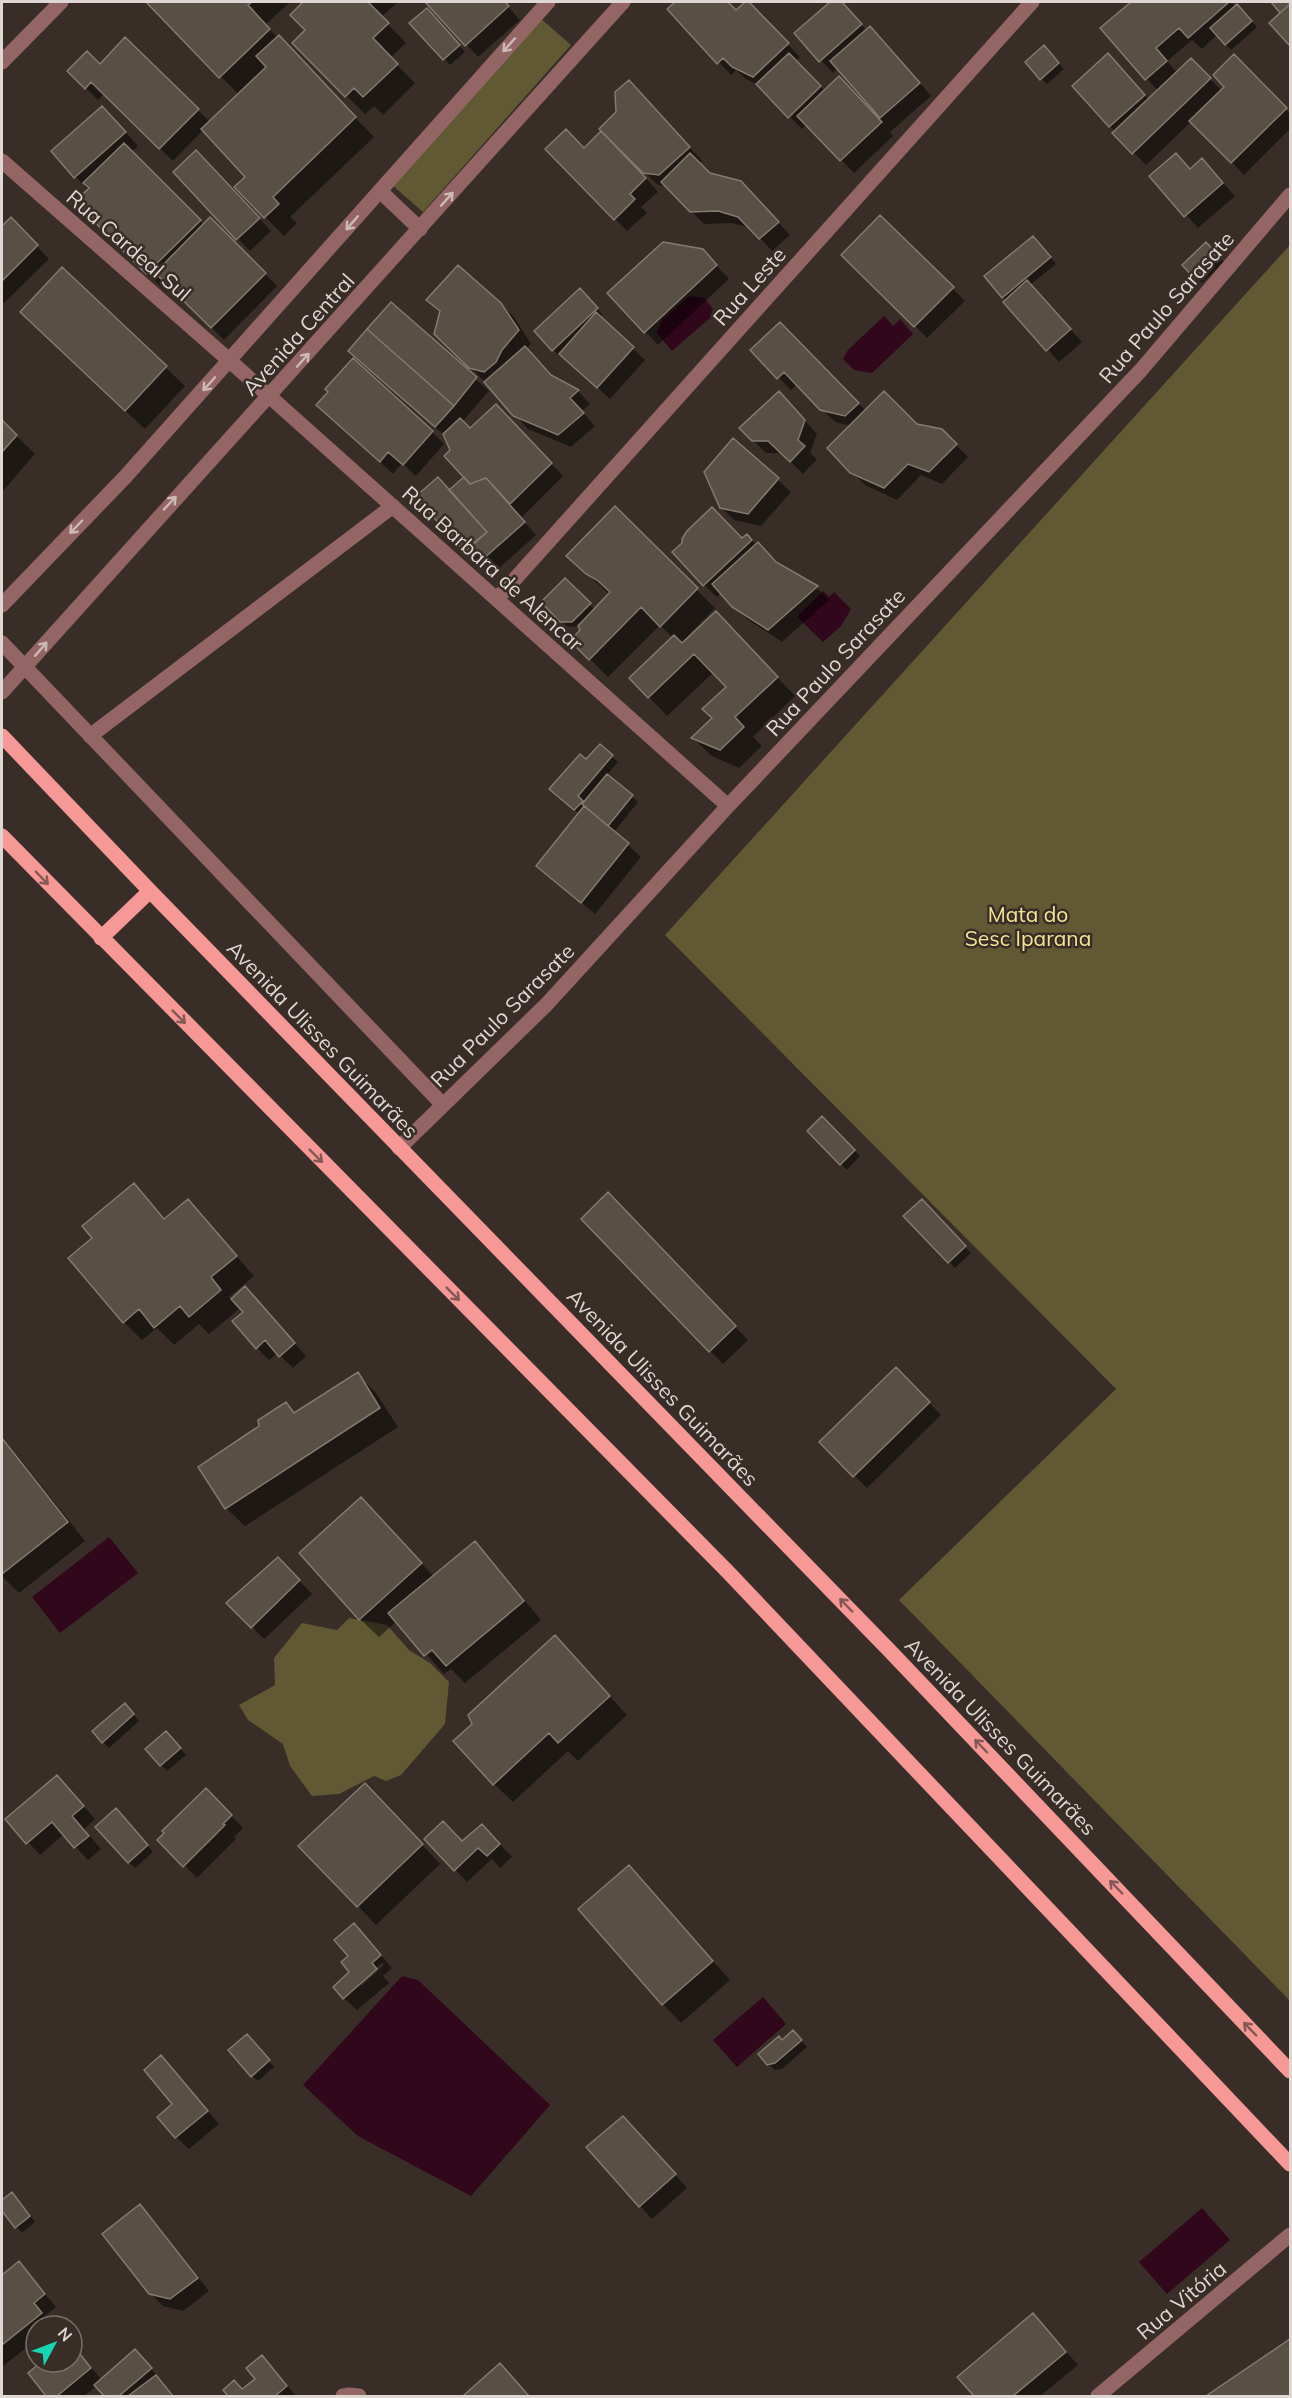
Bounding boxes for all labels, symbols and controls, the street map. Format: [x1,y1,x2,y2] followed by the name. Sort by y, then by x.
[502,37,516,52] one-way arrow
[62,184,196,306] street label: Rua Cardeal Sul
[440,192,454,207] one-way arrow
[345,215,359,230] one-way arrow
[1093,226,1239,388] street label: Rua Paulo Sarasate
[707,241,791,331] street label: Rua Leste
[236,268,360,400] street label: Avenida Central
[296,353,310,368] one-way arrow
[202,376,216,391] one-way arrow
[397,480,589,656] street label: Rua Barbara de Alencar
[163,496,177,511] one-way arrow
[69,520,84,535] one-way arrow
[760,583,910,741] street label: Rua Paulo Sarasate
[34,642,48,657] one-way arrow
[35,871,50,886] one-way arrow
[965,901,1091,951] park label: Mata do Sesc Iparana
[222,935,424,1143] street label: Avenida Ulisses Guimarães
[425,938,579,1092] street label: Rua Paulo Sarasate
[172,1010,187,1025] one-way arrow
[309,1148,324,1163] one-way arrow
[562,1283,764,1491] street label: Avenida Ulisses Guimarães
[446,1287,461,1302] one-way arrow
[839,1598,853,1613] one-way arrow
[900,1632,1102,1840] street label: Avenida Ulisses Guimarães
[974,1739,988,1754] one-way arrow
[1108,1880,1123,1895] one-way arrow
[1243,2021,1257,2036] one-way arrow
[1131,2255,1231,2345] street label: Rua Vitória
[24,2314,84,2374] north arrow
[54,2323,77,2345] text: N

